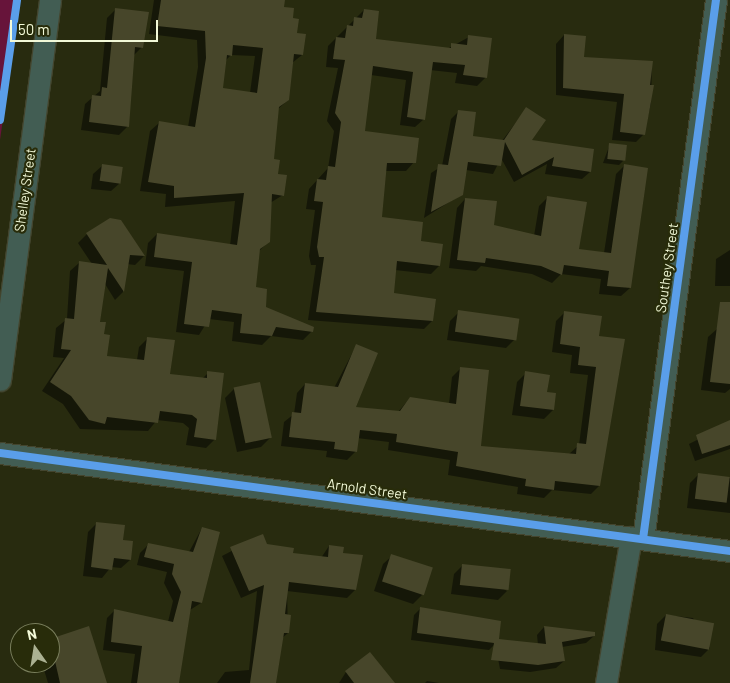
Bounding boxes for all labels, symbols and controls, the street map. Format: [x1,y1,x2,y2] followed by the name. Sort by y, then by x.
[12,10,160,42] scale bar
[18,20,50,38] text: 50 m
[11,147,39,233] street label: Shelley Street
[652,222,682,314] street label: Southey Street
[326,475,408,503] street label: Arnold Street
[10,623,60,673] north arrow
[25,625,38,643] text: N

